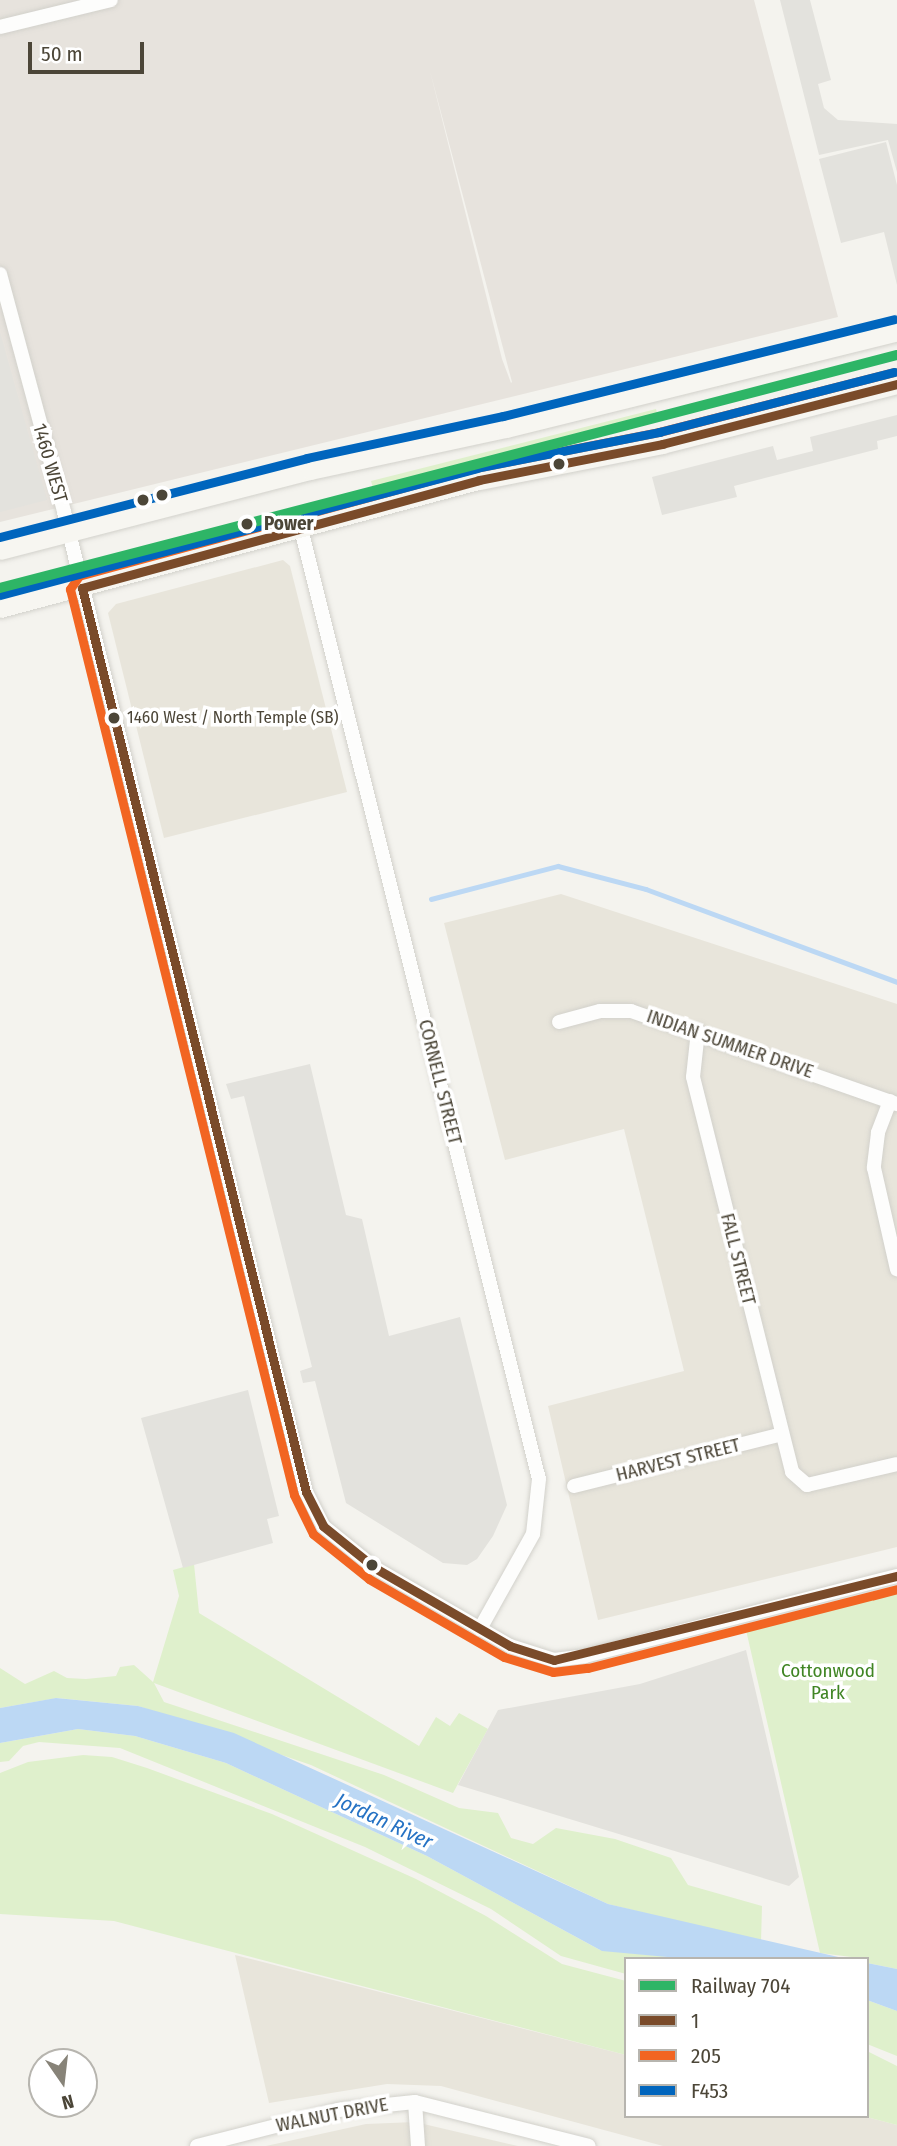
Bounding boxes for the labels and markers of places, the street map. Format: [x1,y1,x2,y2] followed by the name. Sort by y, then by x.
[552,457,566,471] unlabelled marker
[155,488,169,502] unlabelled marker
[136,493,150,507] unlabelled marker
[236,513,258,535] marker: Power
[264,513,314,535] place label: Power
[127,708,339,728] place label: 1460 West / North Temple (SB)
[107,711,121,725] marker: 1460 West / North Temple (SB)
[365,1558,379,1572] unlabelled marker

